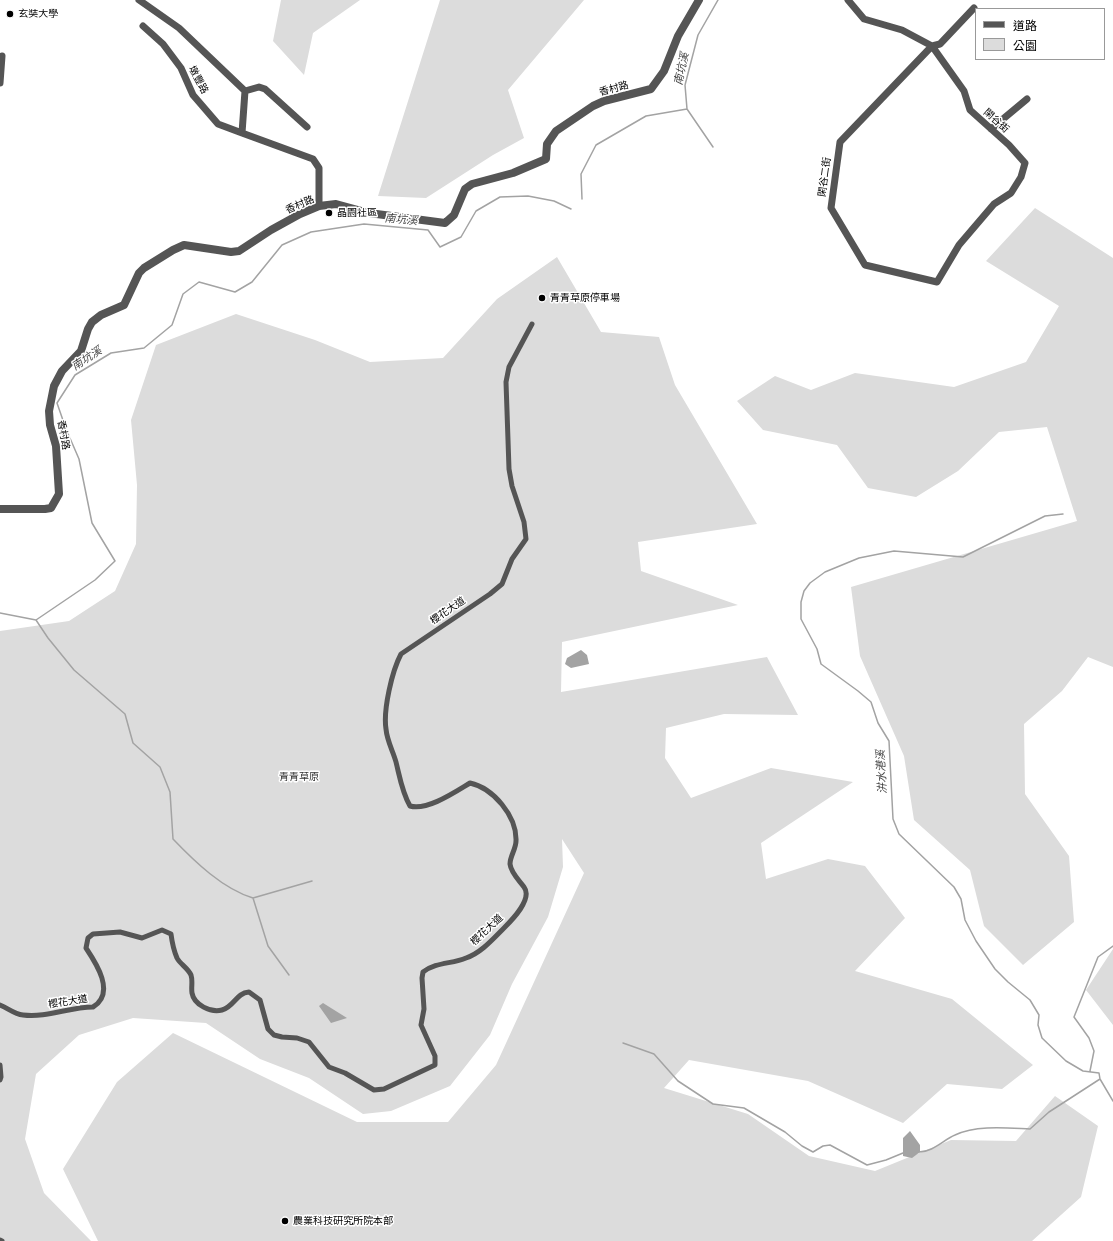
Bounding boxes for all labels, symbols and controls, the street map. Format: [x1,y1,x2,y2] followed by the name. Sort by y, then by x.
[18,8,58,20] place label: 玄奘大學
[975,8,1105,60] legend
[5,9,15,19] marker: 玄奘大學
[1013,19,1037,33] text: 道路
[1013,39,1037,53] text: 公園
[672,51,692,87] water label: 南坑溪
[186,64,210,96] street label: 墩豐路
[598,79,630,99] street label: 香村路
[981,107,1011,135] street label: 閑谷街
[816,156,834,198] street label: 閑谷二街
[284,194,316,216] street label: 香村路
[337,207,377,219] place label: 晶園社區
[324,208,334,218] marker: 晶園社區
[384,212,418,228] water label: 南坑溪
[550,292,620,304] place label: 青青草原停車場
[537,293,547,303] marker: 青青草原停車場
[70,344,104,374] water label: 南坑溪
[54,419,72,451] street label: 香村路
[428,595,468,627] street label: 櫻花大道
[874,750,890,794] water label: 汫水港溪
[279,771,319,783] park label: 青青草原
[468,912,506,948] street label: 櫻花大道
[47,993,89,1011] street label: 櫻花大道
[293,1215,393,1227] place label: 農業科技研究所院本部
[280,1216,290,1226] marker: 農業科技研究所院本部

